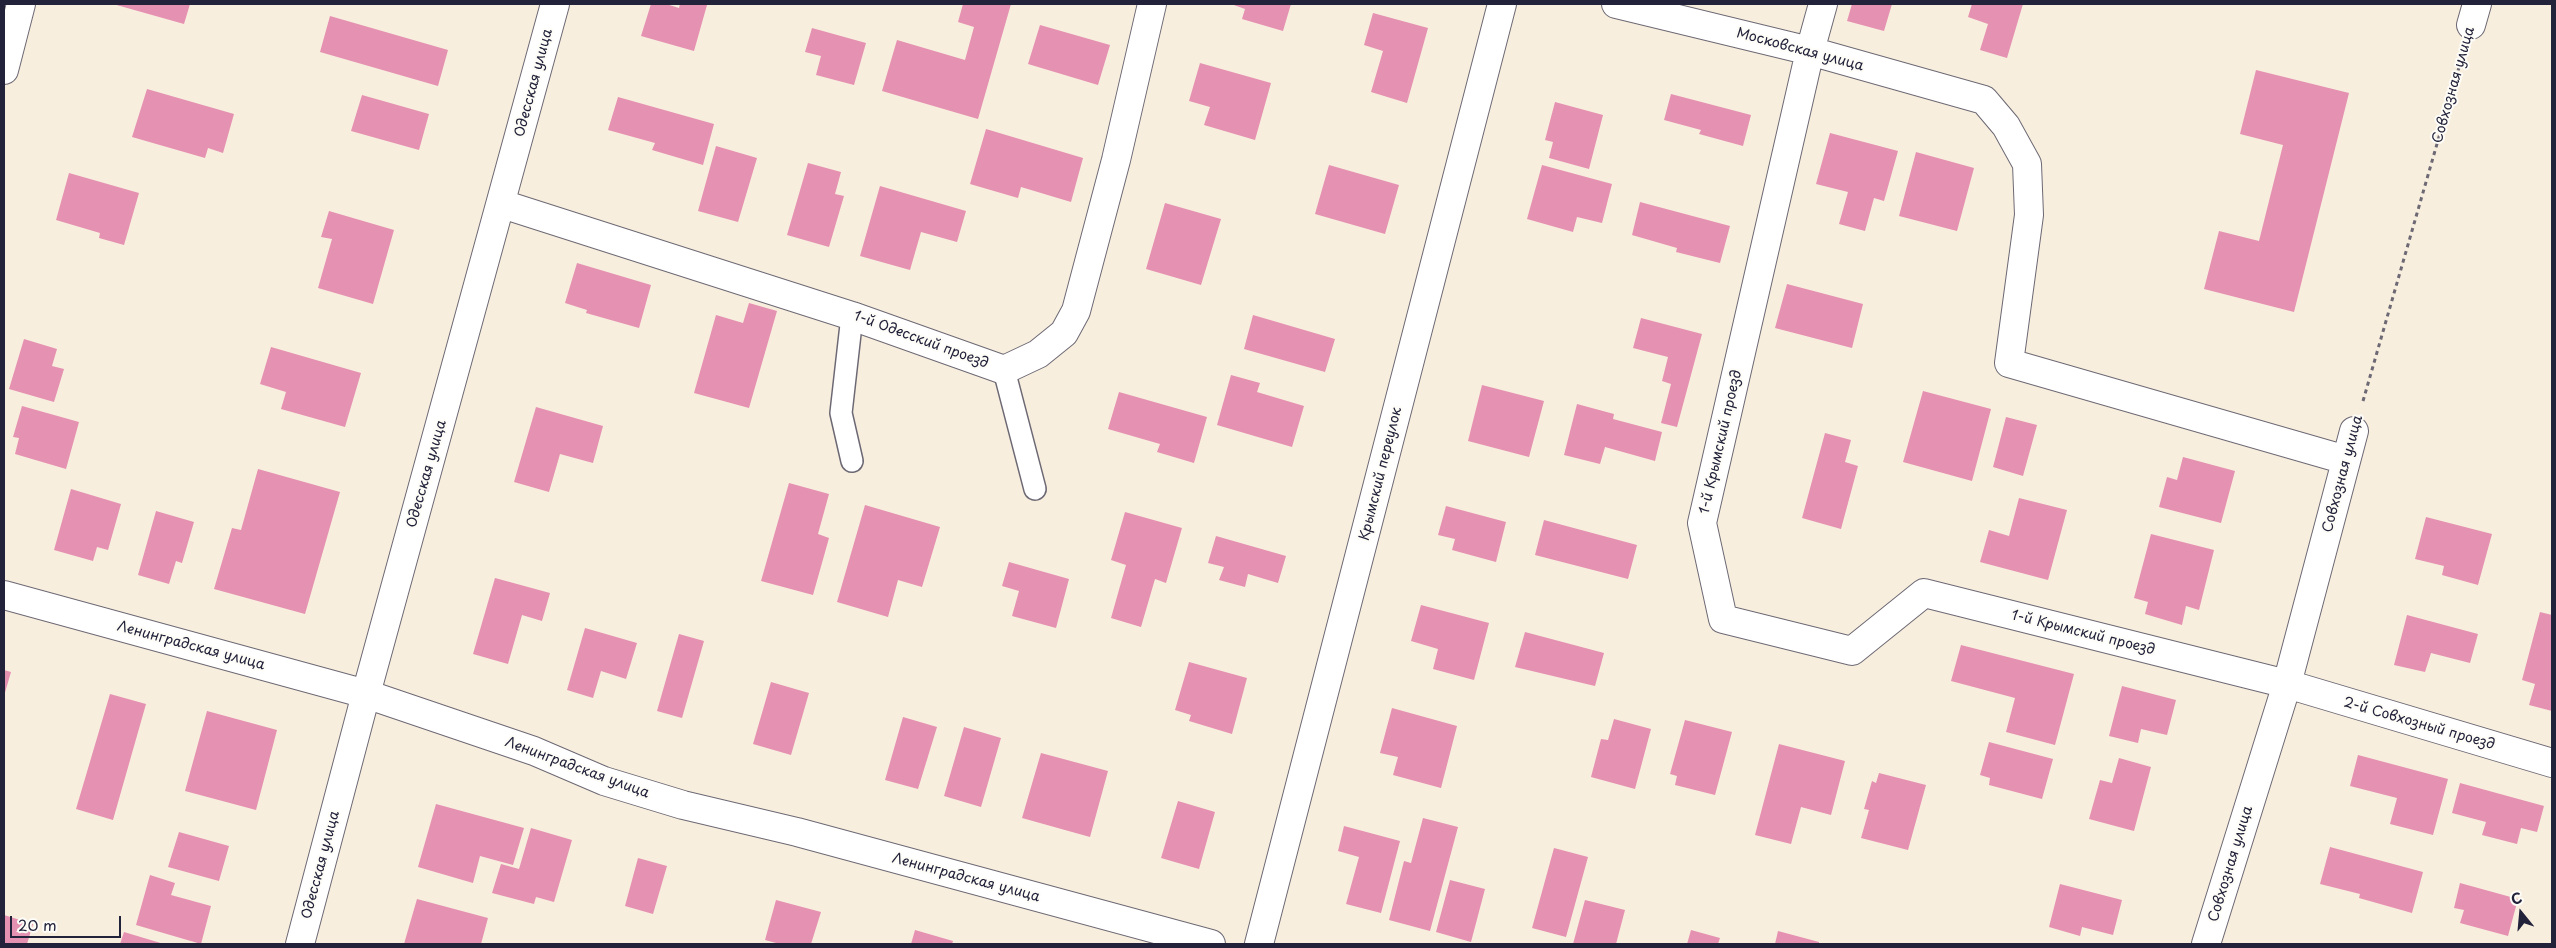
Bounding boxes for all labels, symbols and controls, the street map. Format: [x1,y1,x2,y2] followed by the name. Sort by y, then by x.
[1735,25,1865,75] street label: Московская улица
[2429,25,2479,145] street label: Совхозная улица
[511,27,557,139] street label: Одесская улица
[851,308,991,372] street label: 1-й Одесский проезд
[1696,368,1746,516] street label: 1-й Крымский проезд
[1356,405,1406,543] street label: Крымский переулок
[2319,414,2367,534] street label: Совхозная улица
[404,418,450,530] street label: Одесская улица
[2009,607,2157,659] street label: 1-й Крымский проезд
[115,618,267,674] street label: Ленинградская улица
[2341,694,2497,754] street label: 2-й Совхозный проезд
[503,734,651,802] street label: Ленинградская улица
[2205,804,2257,924] street label: Совхозная улица
[298,809,344,921] street label: Одесская улица
[890,850,1042,906] street label: Ленинградская улица
[2508,887,2525,910] text: С
[2496,888,2546,938] north arrow
[12,906,124,938] scale bar
[18,913,57,936] text: 20 m

